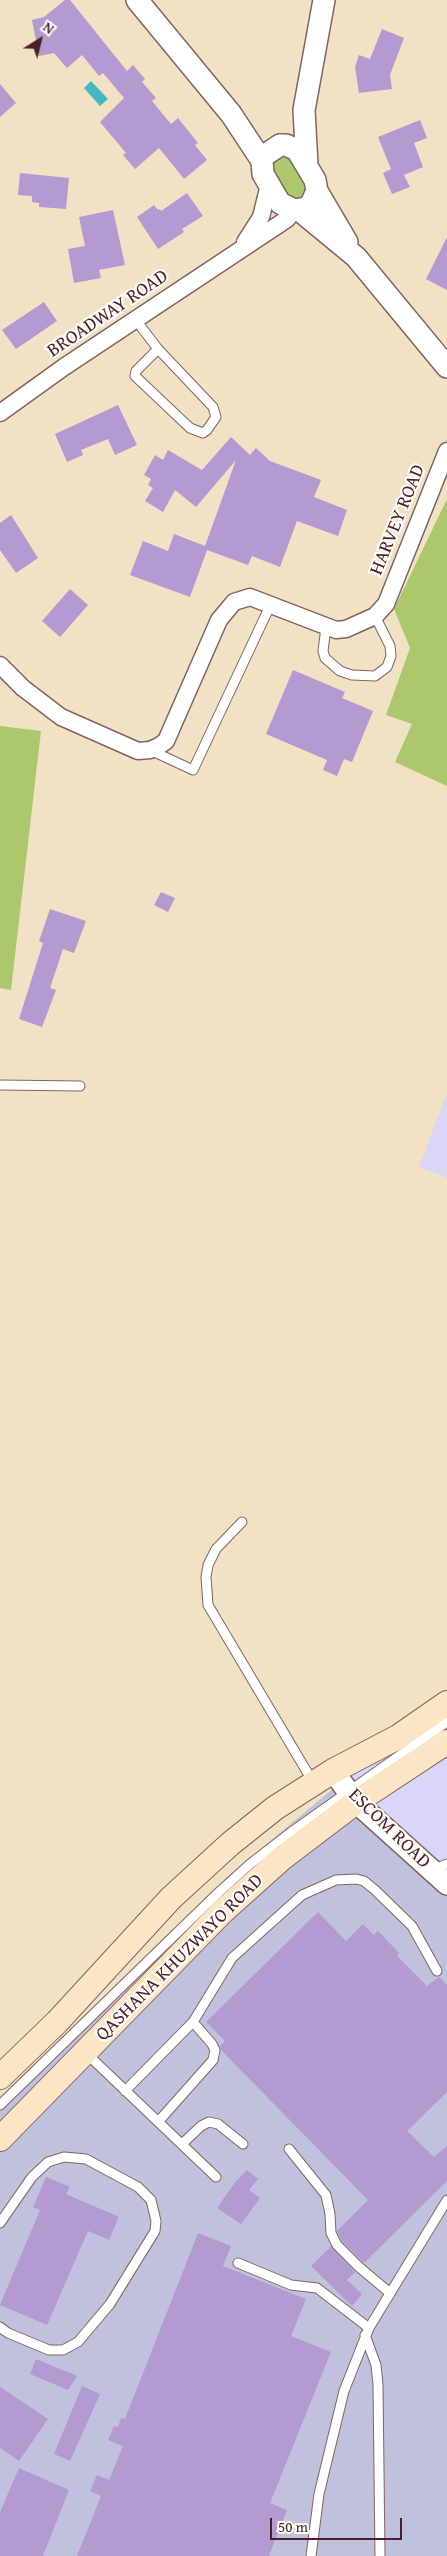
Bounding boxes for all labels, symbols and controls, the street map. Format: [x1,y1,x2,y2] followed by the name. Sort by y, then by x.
[15,15,65,65] north arrow
[39,17,58,39] text: N
[43,265,173,363] street label: BROADWAY ROAD
[366,462,430,578] street label: HARVEY ROAD
[343,1784,435,1874] street label: ESCOM ROAD
[92,1870,268,2046] street label: QASHANA KHUZWAYO ROAD
[272,2508,404,2540] scale bar
[278,2516,308,2537] text: 50 m

